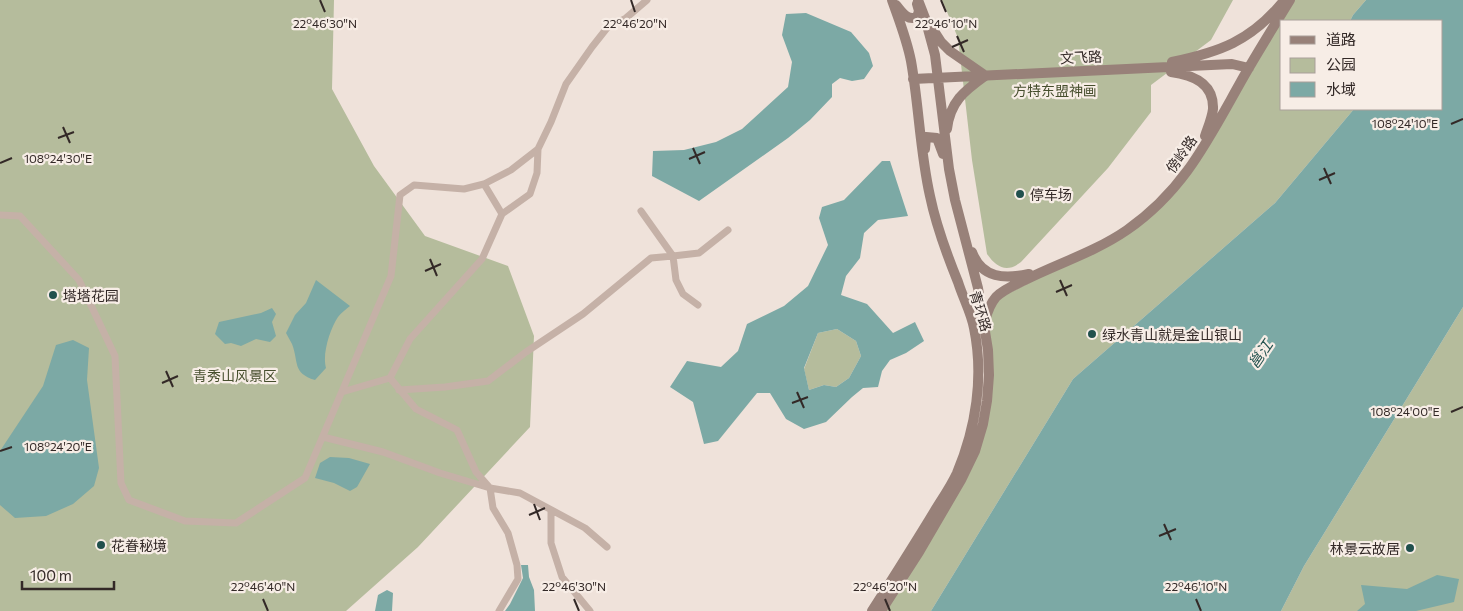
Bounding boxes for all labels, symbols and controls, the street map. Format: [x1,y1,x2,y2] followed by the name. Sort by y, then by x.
[293,16,357,30] text: 22°46'30"N
[603,16,667,30] text: 22°46'20"N
[915,16,977,30] text: 22°46'10"N
[1280,20,1443,110] legend
[1326,30,1356,48] text: 道路
[1060,47,1102,67] street label: 文飞路
[1326,55,1356,73] text: 公园
[1326,80,1356,98] text: 水域
[1013,82,1097,99] park label: 方特东盟神画
[1372,116,1438,130] text: 108°24'10"E
[1162,132,1200,176] street label: 傍岭路
[24,151,92,165] text: 108°24'30"E
[1030,186,1072,203] place label: 停车场
[1014,188,1026,200] marker: 停车场
[63,287,119,304] place label: 塔塔花园
[967,288,995,334] street label: 青环路
[47,289,59,301] marker: 塔塔花园
[1102,326,1242,343] place label: 绿水青山就是金山银山
[1086,328,1098,340] marker: 绿水青山就是金山银山
[1244,335,1277,371] water label: 邕江
[193,367,277,384] park label: 青秀山风景区
[1370,404,1440,418] text: 108°24'00"E
[24,439,92,453] text: 108°24'20"E
[111,537,167,554] place label: 花眷秘境
[95,539,107,551] marker: 花眷秘境
[1330,540,1400,557] place label: 林景云故居
[1404,542,1416,554] marker: 林景云故居
[22,558,115,590] scale bar
[30,566,72,584] text: 100 m
[231,579,295,593] text: 22°46'40"N
[542,579,606,593] text: 22°46'30"N
[853,579,917,593] text: 22°46'20"N
[1165,579,1227,593] text: 22°46'10"N

